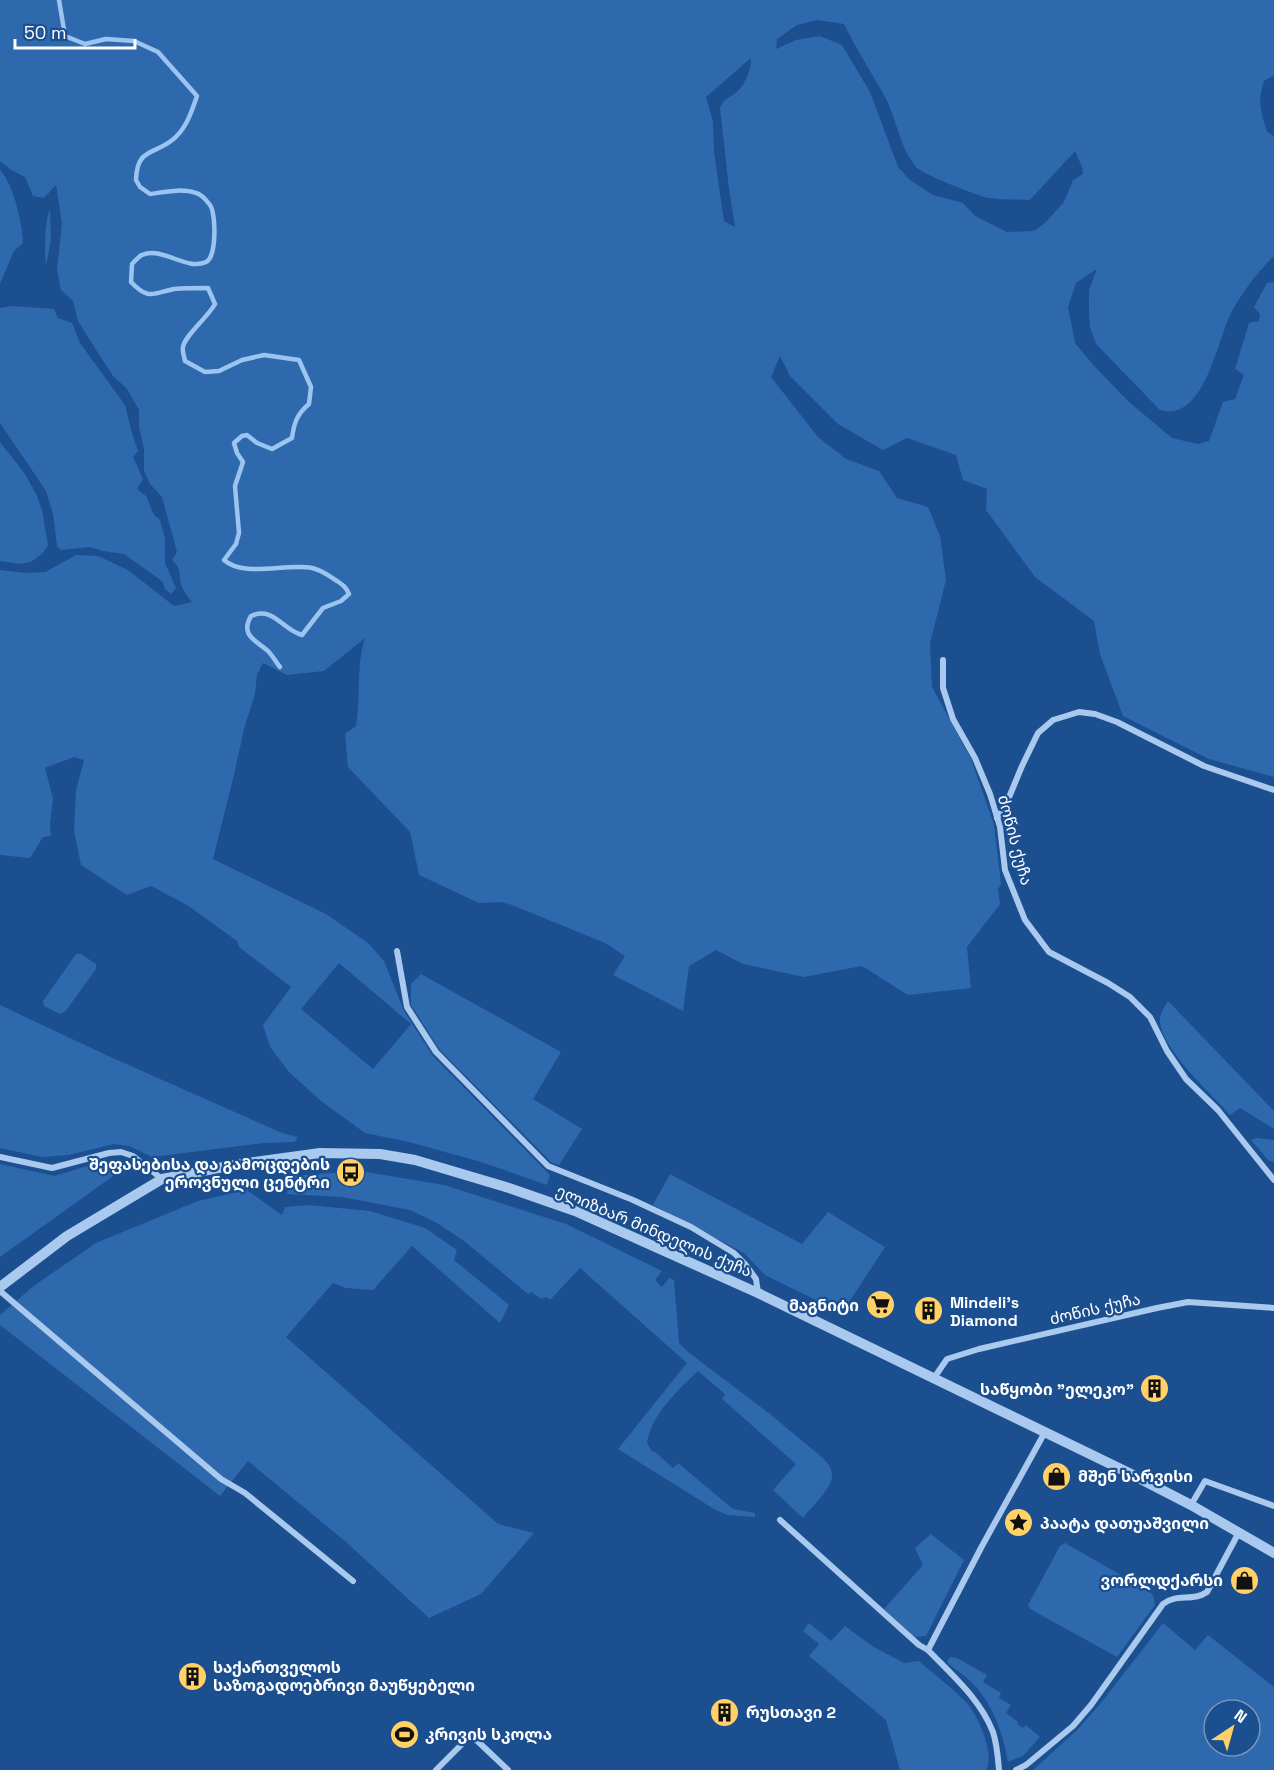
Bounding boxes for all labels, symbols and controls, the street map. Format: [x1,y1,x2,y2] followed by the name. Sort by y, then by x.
[15,12,135,50] scale bar
[24,21,66,44] text: 50 m
[993,793,1037,887] street label: ძოწის ქუჩა
[89,1154,330,1193] place label: შეფასებისა და გამოცდების ეროვნული ცენტრი
[335,1157,367,1189] bus stop icon: შეფასებისა და გამოცდების ეროვნული ცენტრი
[553,1180,755,1282] street label: ელიზბარ მინდელის ქუჩა
[1048,1288,1142,1330] street label: ძოწის ქუჩა
[864,1289,896,1321] supermarket icon: მაგნიტი
[950,1292,1019,1331] place label: Mindeli's Diamond
[789,1295,859,1316] place label: მაგნიტი
[913,1295,945,1327] building icon: Mindeli's Diamond
[1139,1373,1171,1405] building icon: საწყობი "ელეკო"
[980,1379,1134,1400] place label: საწყობი "ელეკო"
[1041,1460,1073,1492] shop icon: მშენ სარვისი
[1078,1466,1193,1487] place label: მშენ სარვისი
[1003,1507,1035,1539] place icon: პაატა დათუაშვილი
[1040,1513,1209,1534] place label: პაატა დათუაშვილი
[1228,1564,1260,1596] shop icon: ვორლდქარსი
[1101,1570,1223,1591] place label: ვორლდქარსი
[213,1657,475,1696] place label: საქართველოს საზოგადოებრივი მაუწყებელი
[176,1660,208,1692] building icon: საქართველოს საზოგადოებრივი მაუწყებელი
[709,1696,741,1728] building icon: რუსთავი 2
[1202,1698,1262,1758] north arrow
[746,1702,836,1723] place label: რუსთავი 2
[1230,1705,1251,1728] text: N
[388,1718,420,1750] sports icon: კრივის სკოლა
[425,1724,552,1745] place label: კრივის სკოლა

